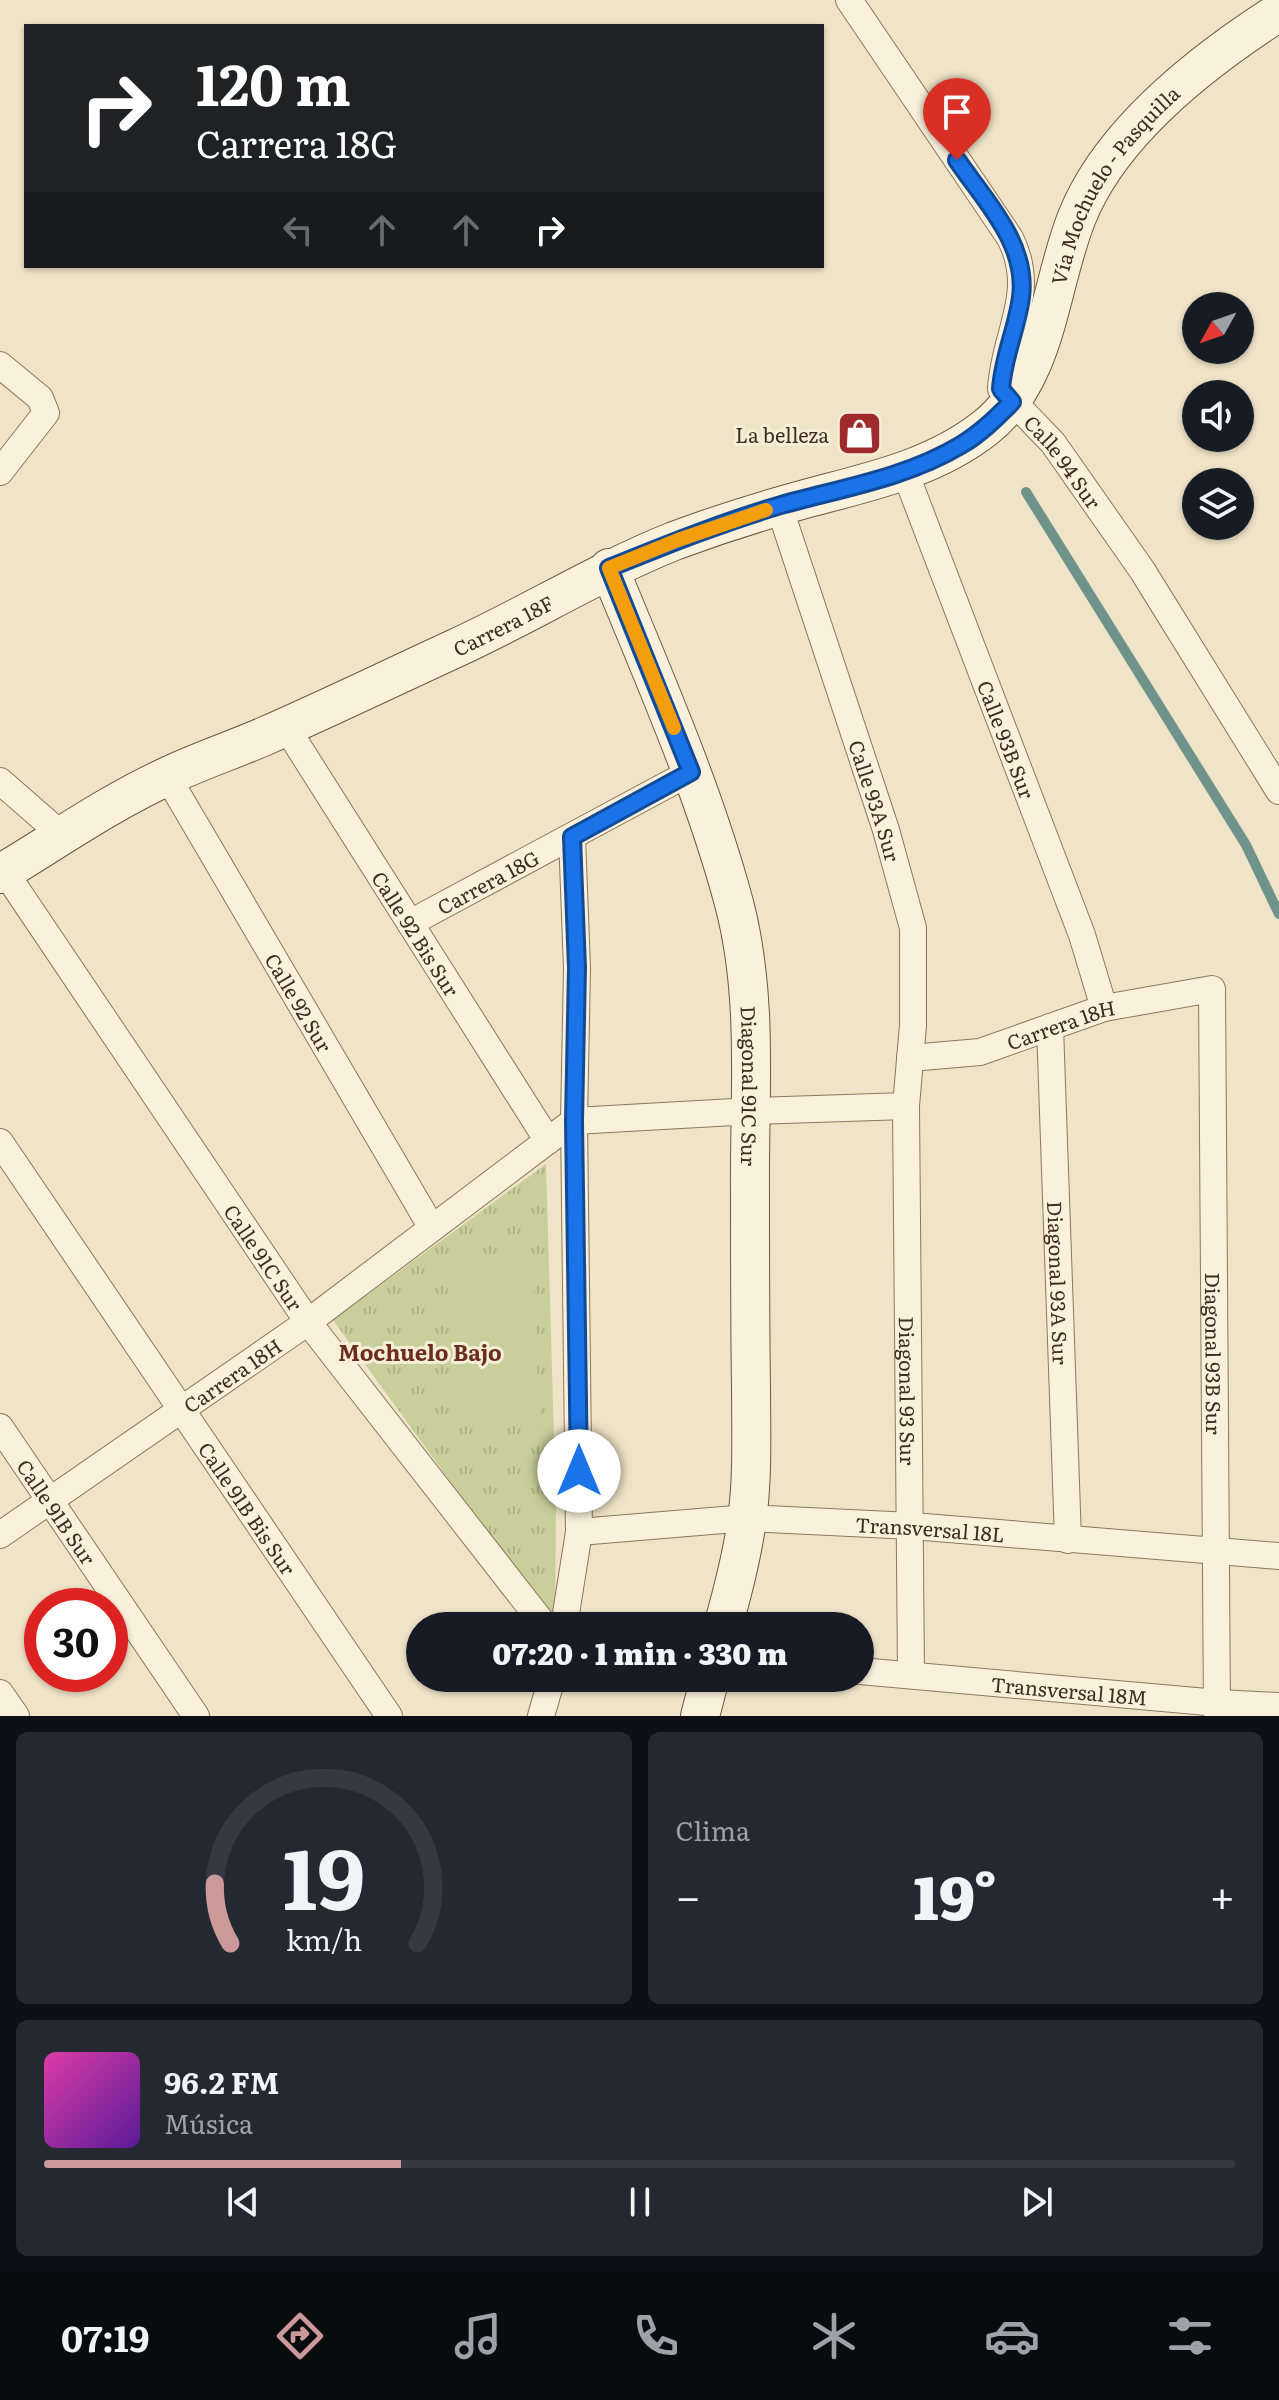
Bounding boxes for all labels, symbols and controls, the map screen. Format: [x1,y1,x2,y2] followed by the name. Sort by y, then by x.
[196,40,351,123] text: 120 m
[64,56,168,160] icon: right
[1042,77,1186,288] street label: Vía Mochuelo - Pasquilla
[923,78,991,160] pin
[935,90,979,134] icon: arrive
[196,116,397,169] text: Carrera 18G
[276,208,320,252] icon: left
[360,208,404,252] icon: ahead
[444,208,488,252] icon: ahead
[528,208,572,252] icon: right
[1182,292,1254,364] north arrow
[1182,292,1254,540] map controls
[1182,380,1254,452] button: sound
[1018,407,1110,515] street label: Calle 94 Sur
[836,410,884,458] shop icon: La belleza
[735,419,829,449] place label: La belleza
[1182,468,1254,540] button: layers
[448,587,558,663] street label: Carrera 18F
[971,676,1044,803] street label: Calle 93B Sur
[842,736,909,865] street label: Calle 93A Sur
[431,842,544,921] street label: Carrera 18G
[365,865,468,1002] street label: Calle 92 Bis Sur
[259,947,341,1058] street label: Calle 92 Sur
[1002,991,1117,1056] street label: Carrera 18H
[735,1005,766,1167] street label: Diagonal 91C Sur
[217,1198,311,1317] street label: Calle 91C Sur
[1041,1200,1077,1366] street label: Diagonal 93A Sur
[1199,1272,1230,1435] street label: Diagonal 93B Sur
[893,1316,924,1466] street label: Diagonal 93 Sur
[177,1330,287,1419] street label: Carrera 18H
[338,1335,502,1368] district label: Mochuelo Bajo
[537,1429,621,1513] position arrow
[192,1435,304,1581] street label: Calle 91B Bis Sur
[11,1453,104,1571] street label: Calle 91B Sur
[855,1508,1006,1549] street label: Transversal 18L
[24,1588,128,1692] speed limit sign: 30
[492,1630,788,1674] text: 07:20 · 1 min · 330 m
[990,1668,1149,1712] street label: Transversal 18M
[676,1810,750,1849] text: Clima
[283,1812,365,1936] text: 19
[914,1849,997,1938] text: 19°
[676,1861,701,1927] text: −
[1209,1861,1235,1927] text: +
[286,1917,362,1960] text: km/h
[164,2059,279,2103] text: 96.2 FM
[164,2103,253,2142] text: Música
[221,2180,265,2224] icon: previous
[618,2180,662,2224] icon: pause
[1015,2180,1059,2224] icon: next
[272,2308,328,2364] icon: directions
[450,2308,506,2364] icon: music
[628,2308,684,2364] icon: phone
[806,2308,862,2364] icon: climate
[984,2308,1040,2364] icon: car
[1162,2308,1218,2364] icon: filters
[61,2310,149,2363] text: 07:19

